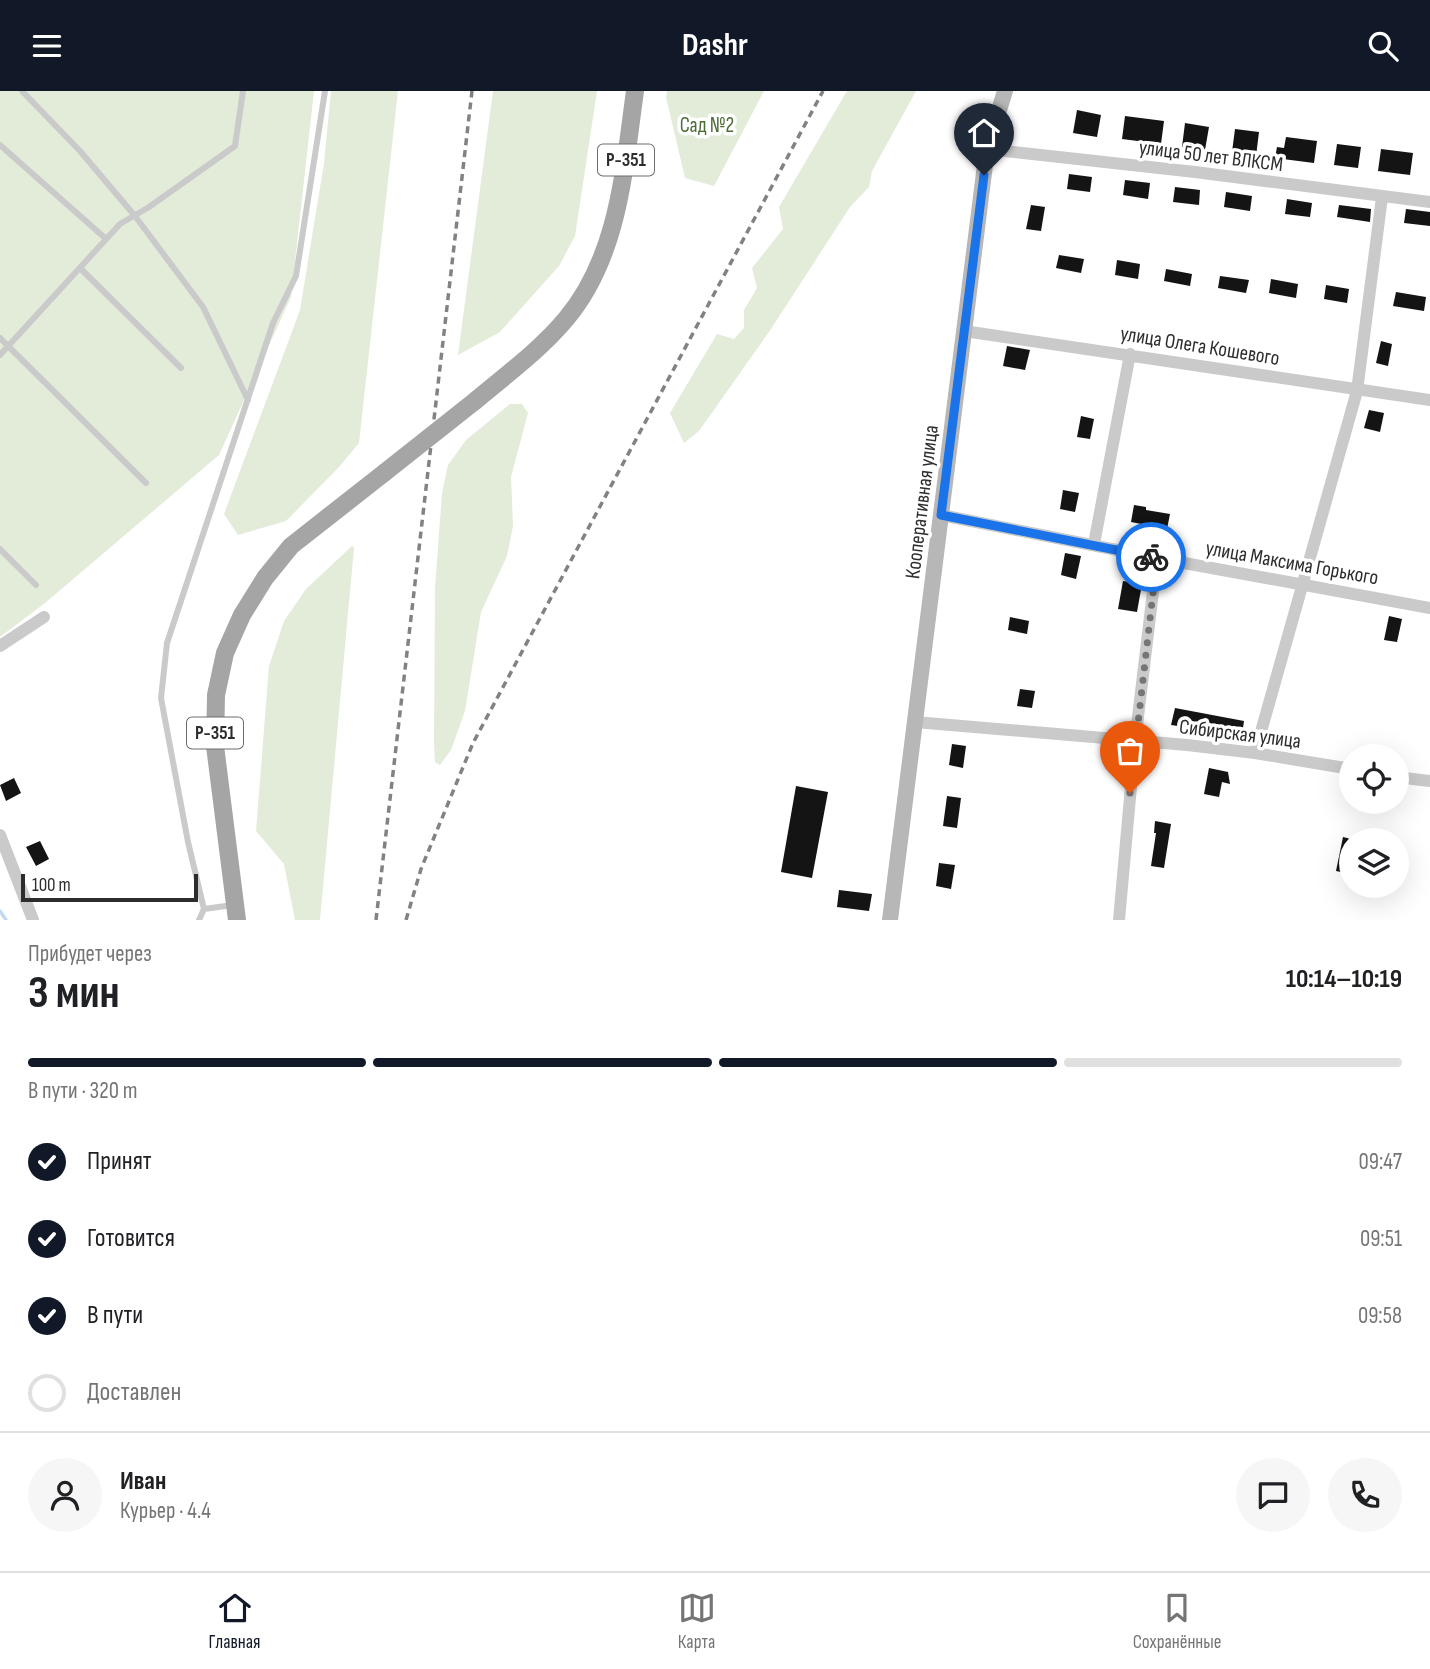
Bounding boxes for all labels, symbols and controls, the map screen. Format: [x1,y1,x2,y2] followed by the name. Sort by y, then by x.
[682,26,748,65] text: Dashr
[28,27,66,65] icon: menu
[1364,27,1402,65] icon: search
[954,103,1014,175] pin
[680,113,734,138] park label: Сад №2
[965,114,1003,152] icon: home
[1138,135,1284,177] street label: улица 50 лет ВЛКСМ
[598,145,654,176] road number: Р-351
[1119,321,1281,371] street label: улица Олега Кошевого
[900,424,944,580] street label: Кооперативная улица
[1116,522,1186,592] courier
[1204,536,1380,590] street label: улица Максима Горького
[1132,538,1170,576] icon: bike
[1178,714,1302,754] street label: Сибирская улица
[187,717,243,748] road number: Р-351
[1100,721,1160,793] pin
[1111,732,1149,770] icon: bag
[1339,744,1409,898] map controls
[1339,744,1409,814] button: locate
[1339,828,1409,898] button: layers
[21,871,198,903] scale bar
[32,874,71,897] text: 100 m
[28,940,152,968] text: Прибудет через
[1286,964,1402,995] text: 10:14–10:19
[28,966,120,1021] text: 3 мин
[28,1077,137,1105] text: В пути · 320 m
[28,1143,66,1181] icon: check
[87,1146,152,1177] text: Принят
[1359,1148,1402,1176] text: 09:47
[28,1220,66,1258] icon: check
[87,1223,175,1254] text: Готовится
[1360,1225,1402,1253] text: 09:51
[28,1297,66,1335] icon: check
[87,1300,143,1331] text: В пути
[1358,1302,1402,1330] text: 09:58
[87,1377,181,1408] text: Доставлен
[28,1458,102,1532] button: person
[1236,1458,1310,1532] button: chat
[1328,1458,1402,1532] button: phone
[120,1466,166,1497] text: Иван
[120,1497,211,1525] text: Курьер · 4.4
[209,1589,260,1654] tab: Главная
[678,1589,716,1654] tab: Карта
[1133,1589,1221,1654] tab: Сохранённые

